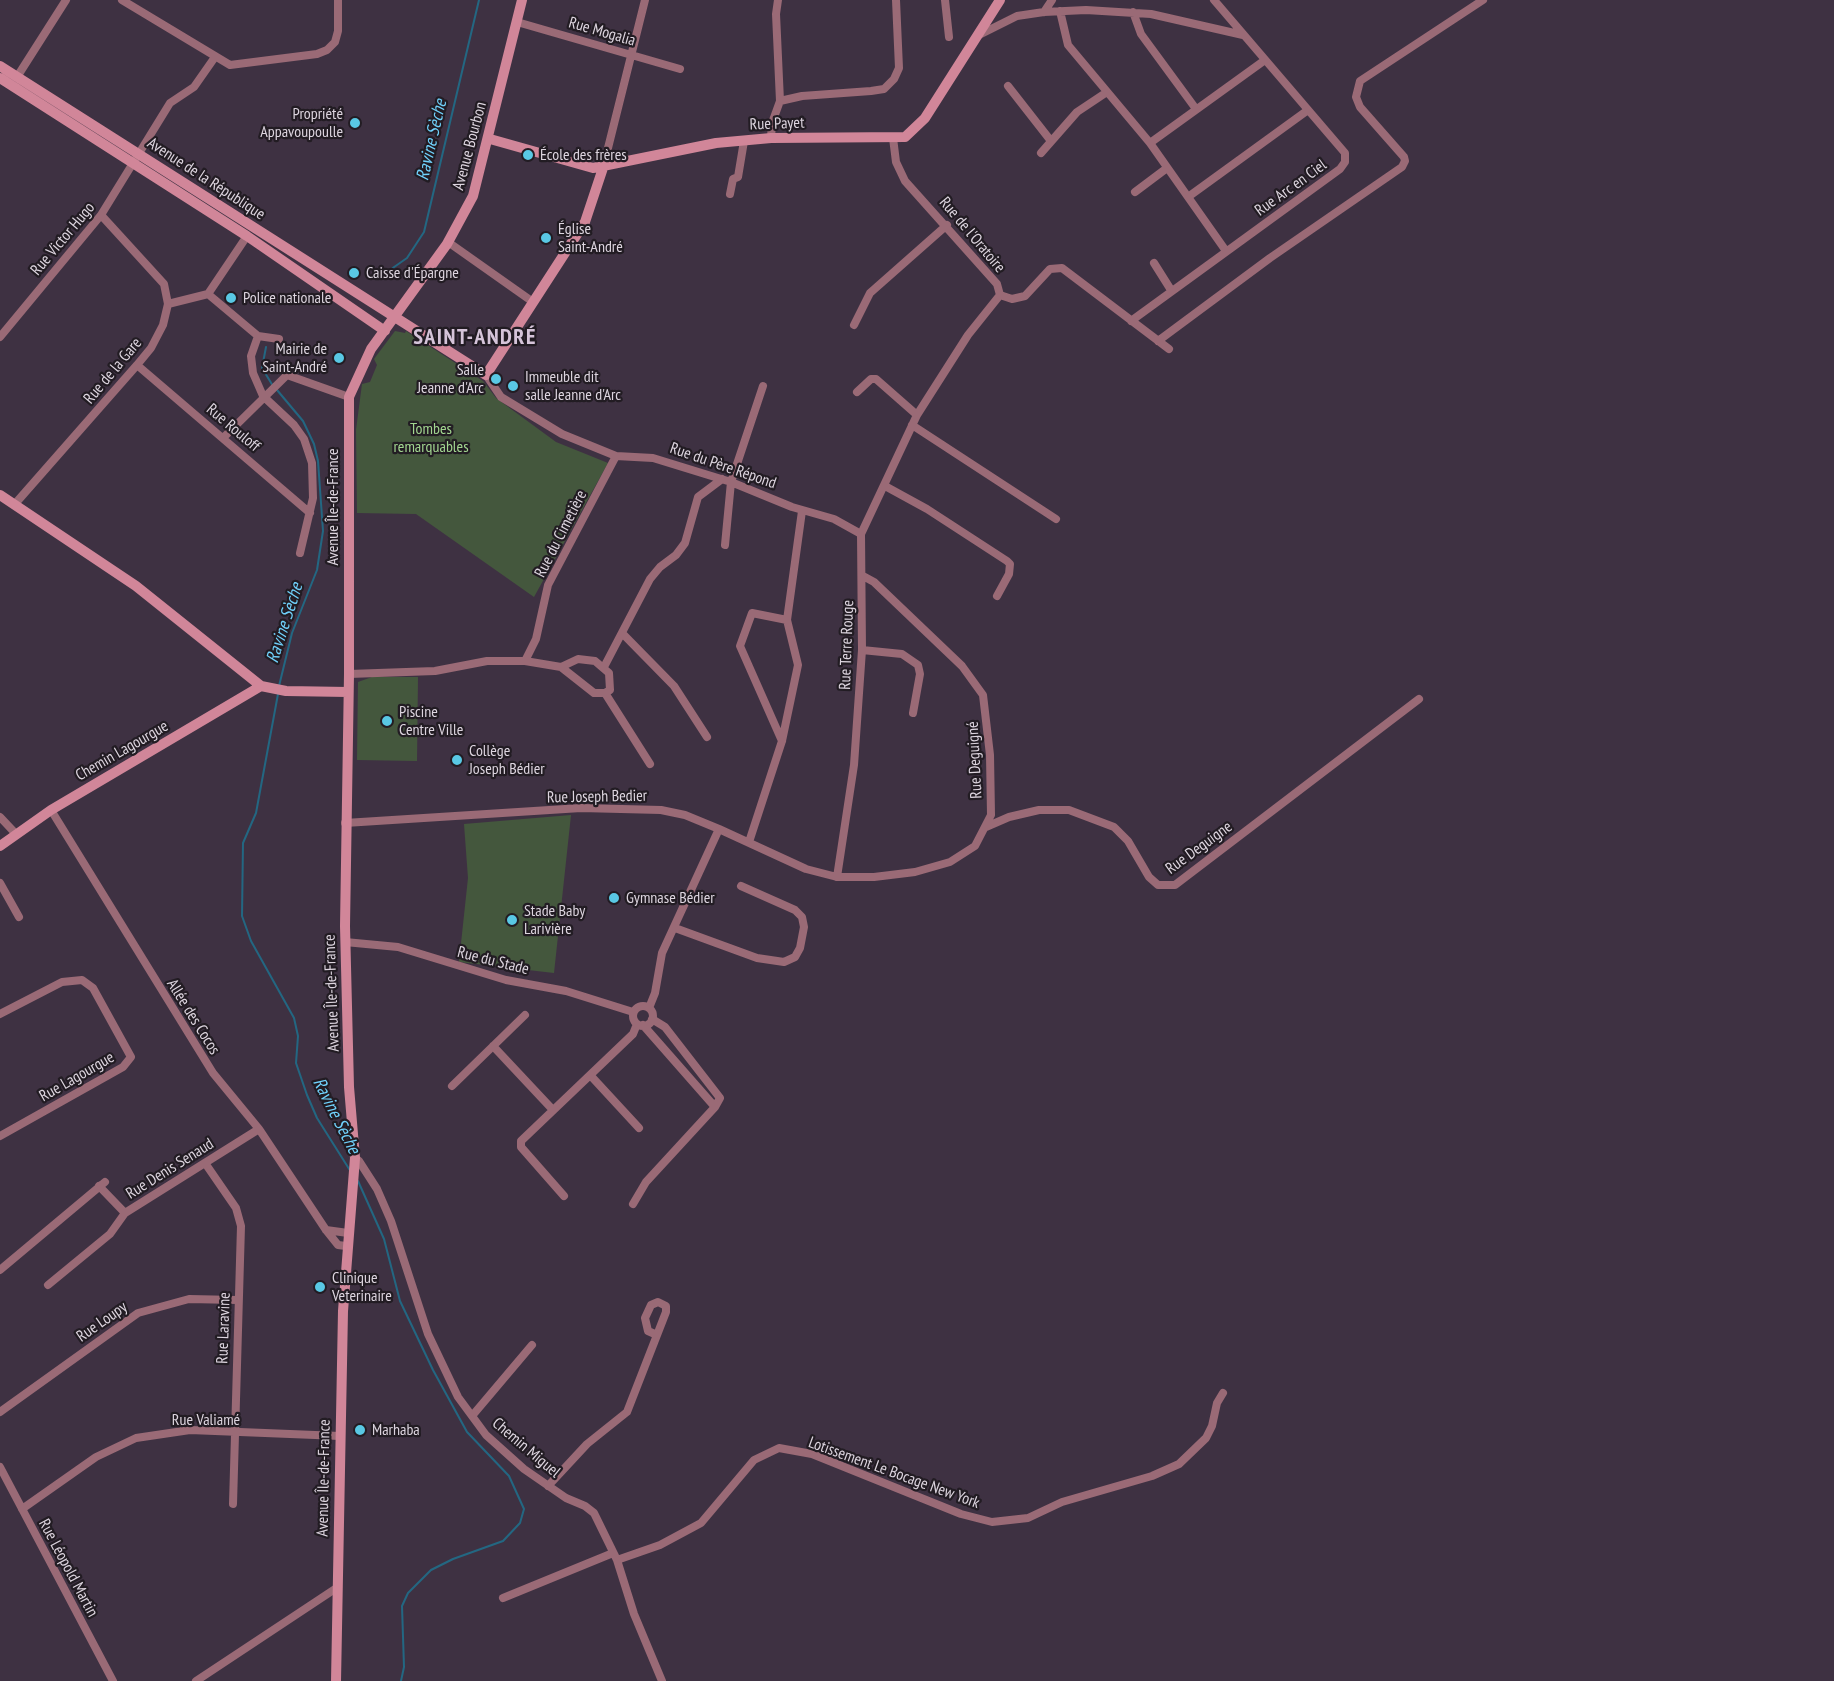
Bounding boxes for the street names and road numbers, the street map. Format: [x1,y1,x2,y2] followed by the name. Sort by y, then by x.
[566,13,638,51] street label: Rue Mogalia
[449,100,491,192] street label: Avenue Bourbon
[749,113,805,135] street label: Rue Payet
[144,134,268,224] street label: Avenue de la République
[1251,156,1331,220] street label: Rue Arc en Ciel
[935,193,1009,277] street label: Rue de l'Oratoire
[27,199,99,279] street label: Rue Victor Hugo
[80,334,146,408] street label: Rue de la Gare
[202,400,264,456] street label: Rue Rouloff
[667,439,779,493] street label: Rue du Père Répond
[323,448,343,566] street label: Avenue Île-de-France
[531,487,591,581] street label: Rue du Cimetière
[836,600,858,690] street label: Rue Terre Rouge
[72,717,172,785] street label: Chemin Lagourgue
[963,721,987,799] street label: Rue Deguigné
[547,787,647,807] street label: Rue Joseph Bedier
[1162,817,1236,879] street label: Rue Deguigne
[320,934,344,1052] street label: Avenue Île-de-France
[455,943,531,979] street label: Rue du Stade
[162,976,224,1058] street label: Allée des Cocos
[36,1048,118,1106] street label: Rue Lagourgue
[123,1134,217,1204] street label: Rue Denis Senaud
[213,1292,235,1364] street label: Rue Laravine
[73,1298,131,1346] street label: Rue Loupy
[172,1410,240,1430] street label: Rue Valiamé
[488,1414,564,1482] street label: Chemin Miguel
[313,1419,335,1537] street label: Avenue Île-de-France
[806,1433,982,1513] street label: Lotissement Le Bocage New York
[34,1516,102,1620] street label: Rue Léopold Martin

